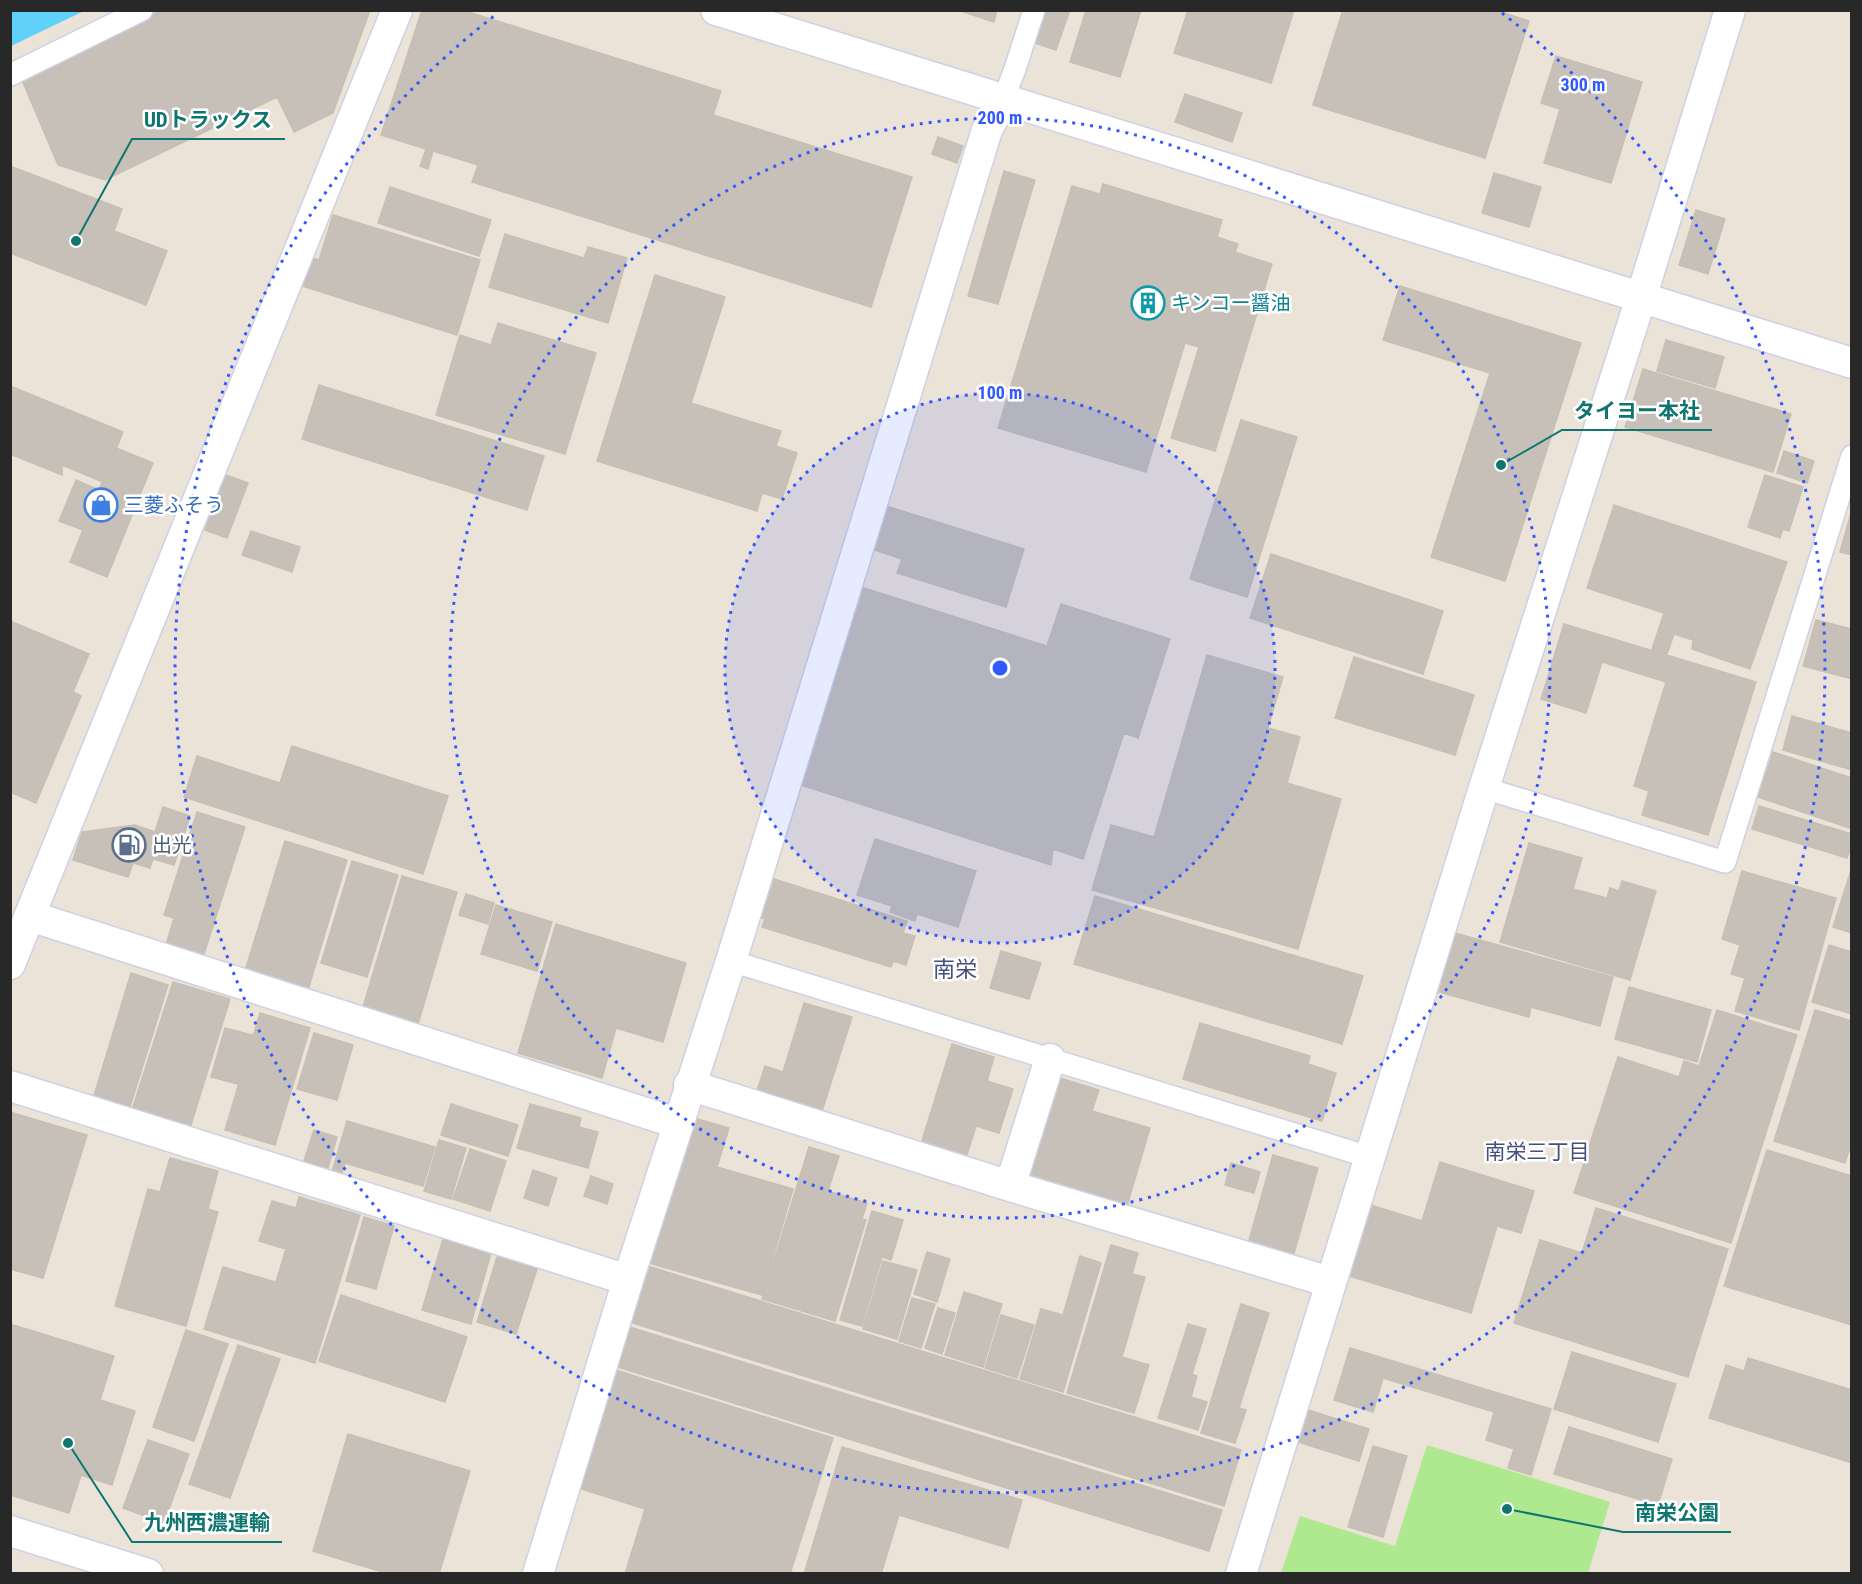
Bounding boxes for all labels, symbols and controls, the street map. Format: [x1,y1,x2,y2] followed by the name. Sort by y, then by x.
[1561,74,1605,95] text: 300 m
[132,100,285,139] callout: UDトラックス
[978,107,1022,128] text: 200 m
[144,108,272,132] text: UDトラックス
[1130,285,1166,321] building icon: キンコー醤油
[1171,291,1290,315] place label: キンコー醤油
[978,382,1022,403] text: 100 m
[1562,391,1712,430] callout: タイヨー本社
[1574,399,1700,423] text: タイヨー本社
[83,487,119,523] shop icon: 三菱ふそう
[124,493,224,517] place label: 三菱ふそう
[990,658,1010,678] centre of rings
[111,827,147,863] fuel station icon: 出光
[152,833,192,857] place label: 出光
[933,957,977,982] district label: 南栄
[1485,1140,1590,1164] district label: 南栄三丁目
[1623,1493,1731,1532] callout: 南栄公園
[1635,1501,1719,1525] text: 南栄公園
[132,1503,282,1542] callout: 九州西濃運輸
[144,1511,270,1535] text: 九州西濃運輸

